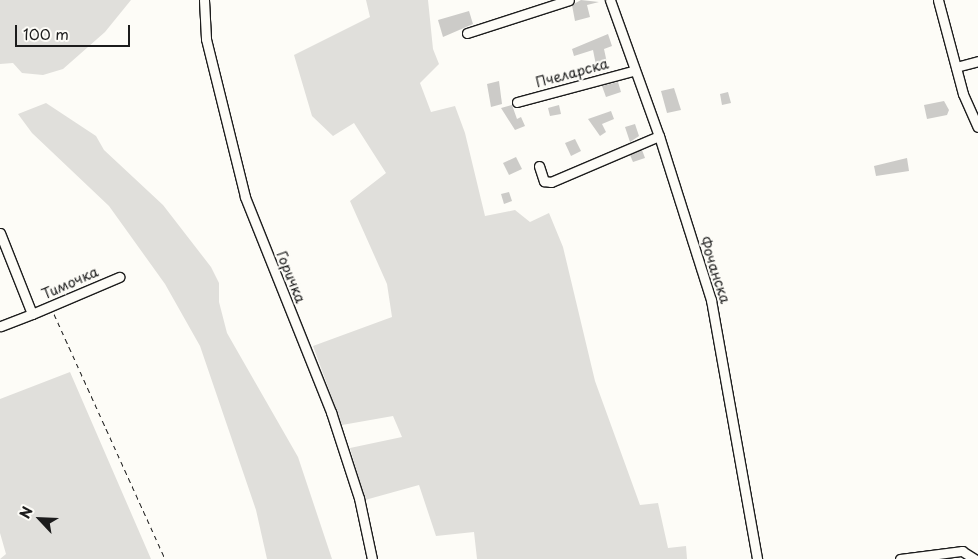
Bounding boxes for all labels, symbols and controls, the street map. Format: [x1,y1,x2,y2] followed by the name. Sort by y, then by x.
[18,15,132,47] scale bar
[23,22,69,45] text: 100 m
[534,55,610,91] street label: Пчеларска
[696,235,734,305] street label: Фочанска
[273,249,309,305] street label: Горичка
[39,263,101,303] street label: Тимочка
[15,494,65,544] north arrow
[14,503,38,522] text: N

